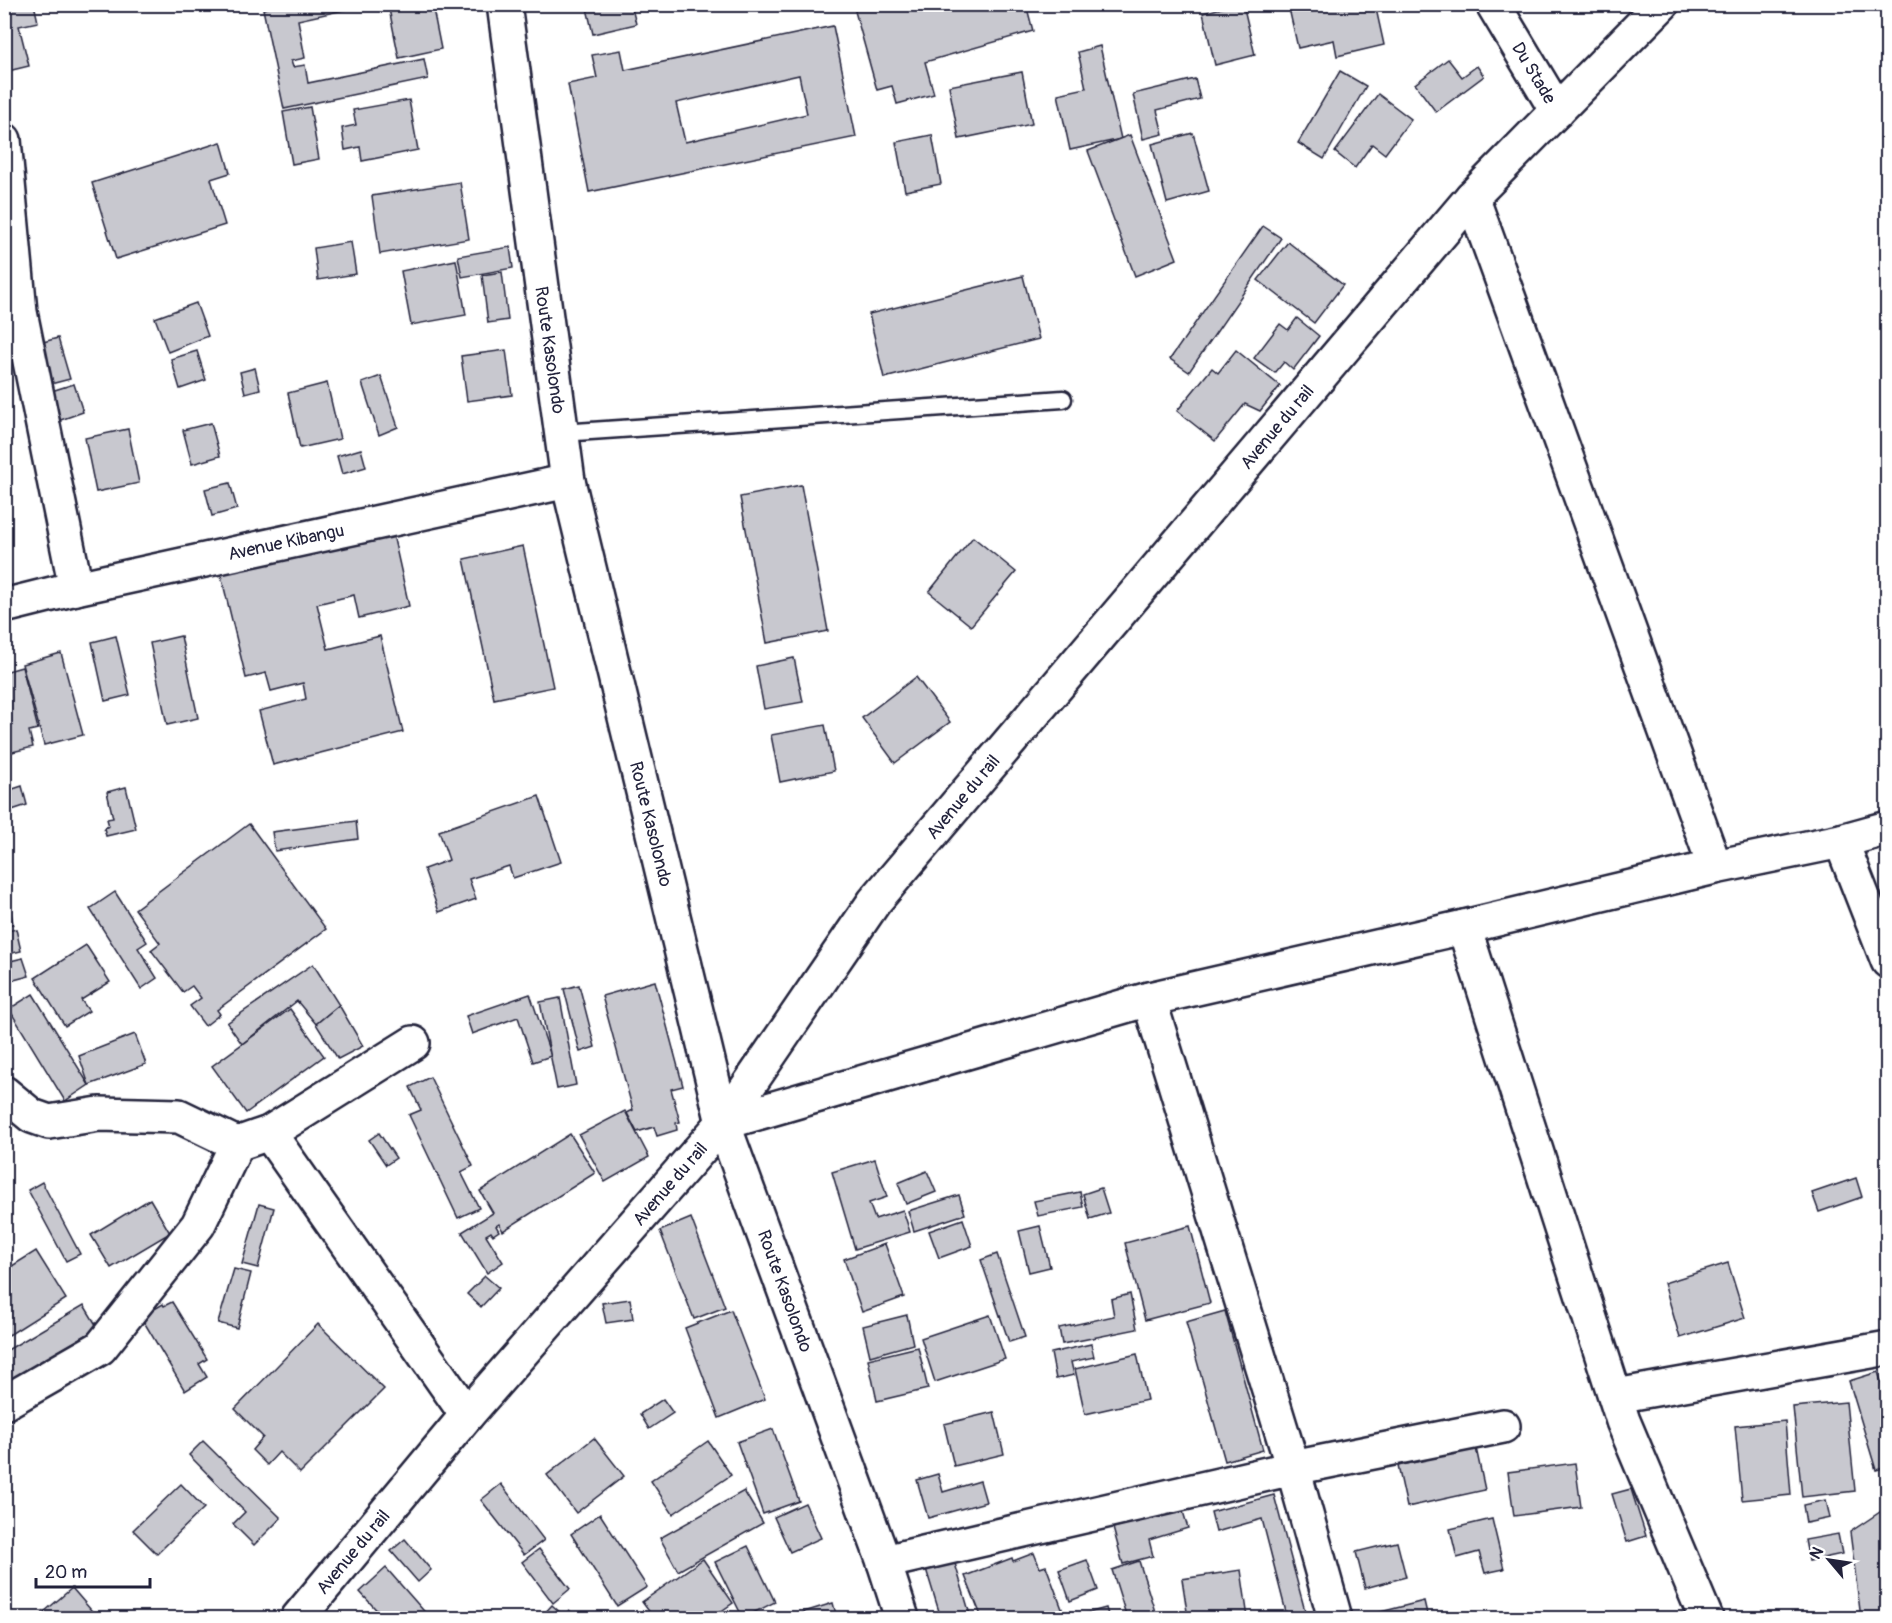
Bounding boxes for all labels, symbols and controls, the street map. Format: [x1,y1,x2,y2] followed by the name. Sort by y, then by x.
[1506,38,1561,108] street label: Du Stade
[529,285,570,415] street label: Route Kasolondo
[1235,380,1319,474] street label: Avenue du rail
[226,519,346,566] street label: Avenue Kibangu
[921,750,1005,844] street label: Avenue du rail
[624,759,677,889] street label: Route Kasolondo
[628,1138,713,1231] street label: Avenue du rail
[752,1227,817,1356] street label: Route Kasolondo
[311,1505,395,1599] street label: Avenue du rail
[1799,1530,1859,1590] north arrow
[1805,1543,1828,1563] text: N
[36,1551,150,1589] scale bar
[45,1561,87,1584] text: 20 m

